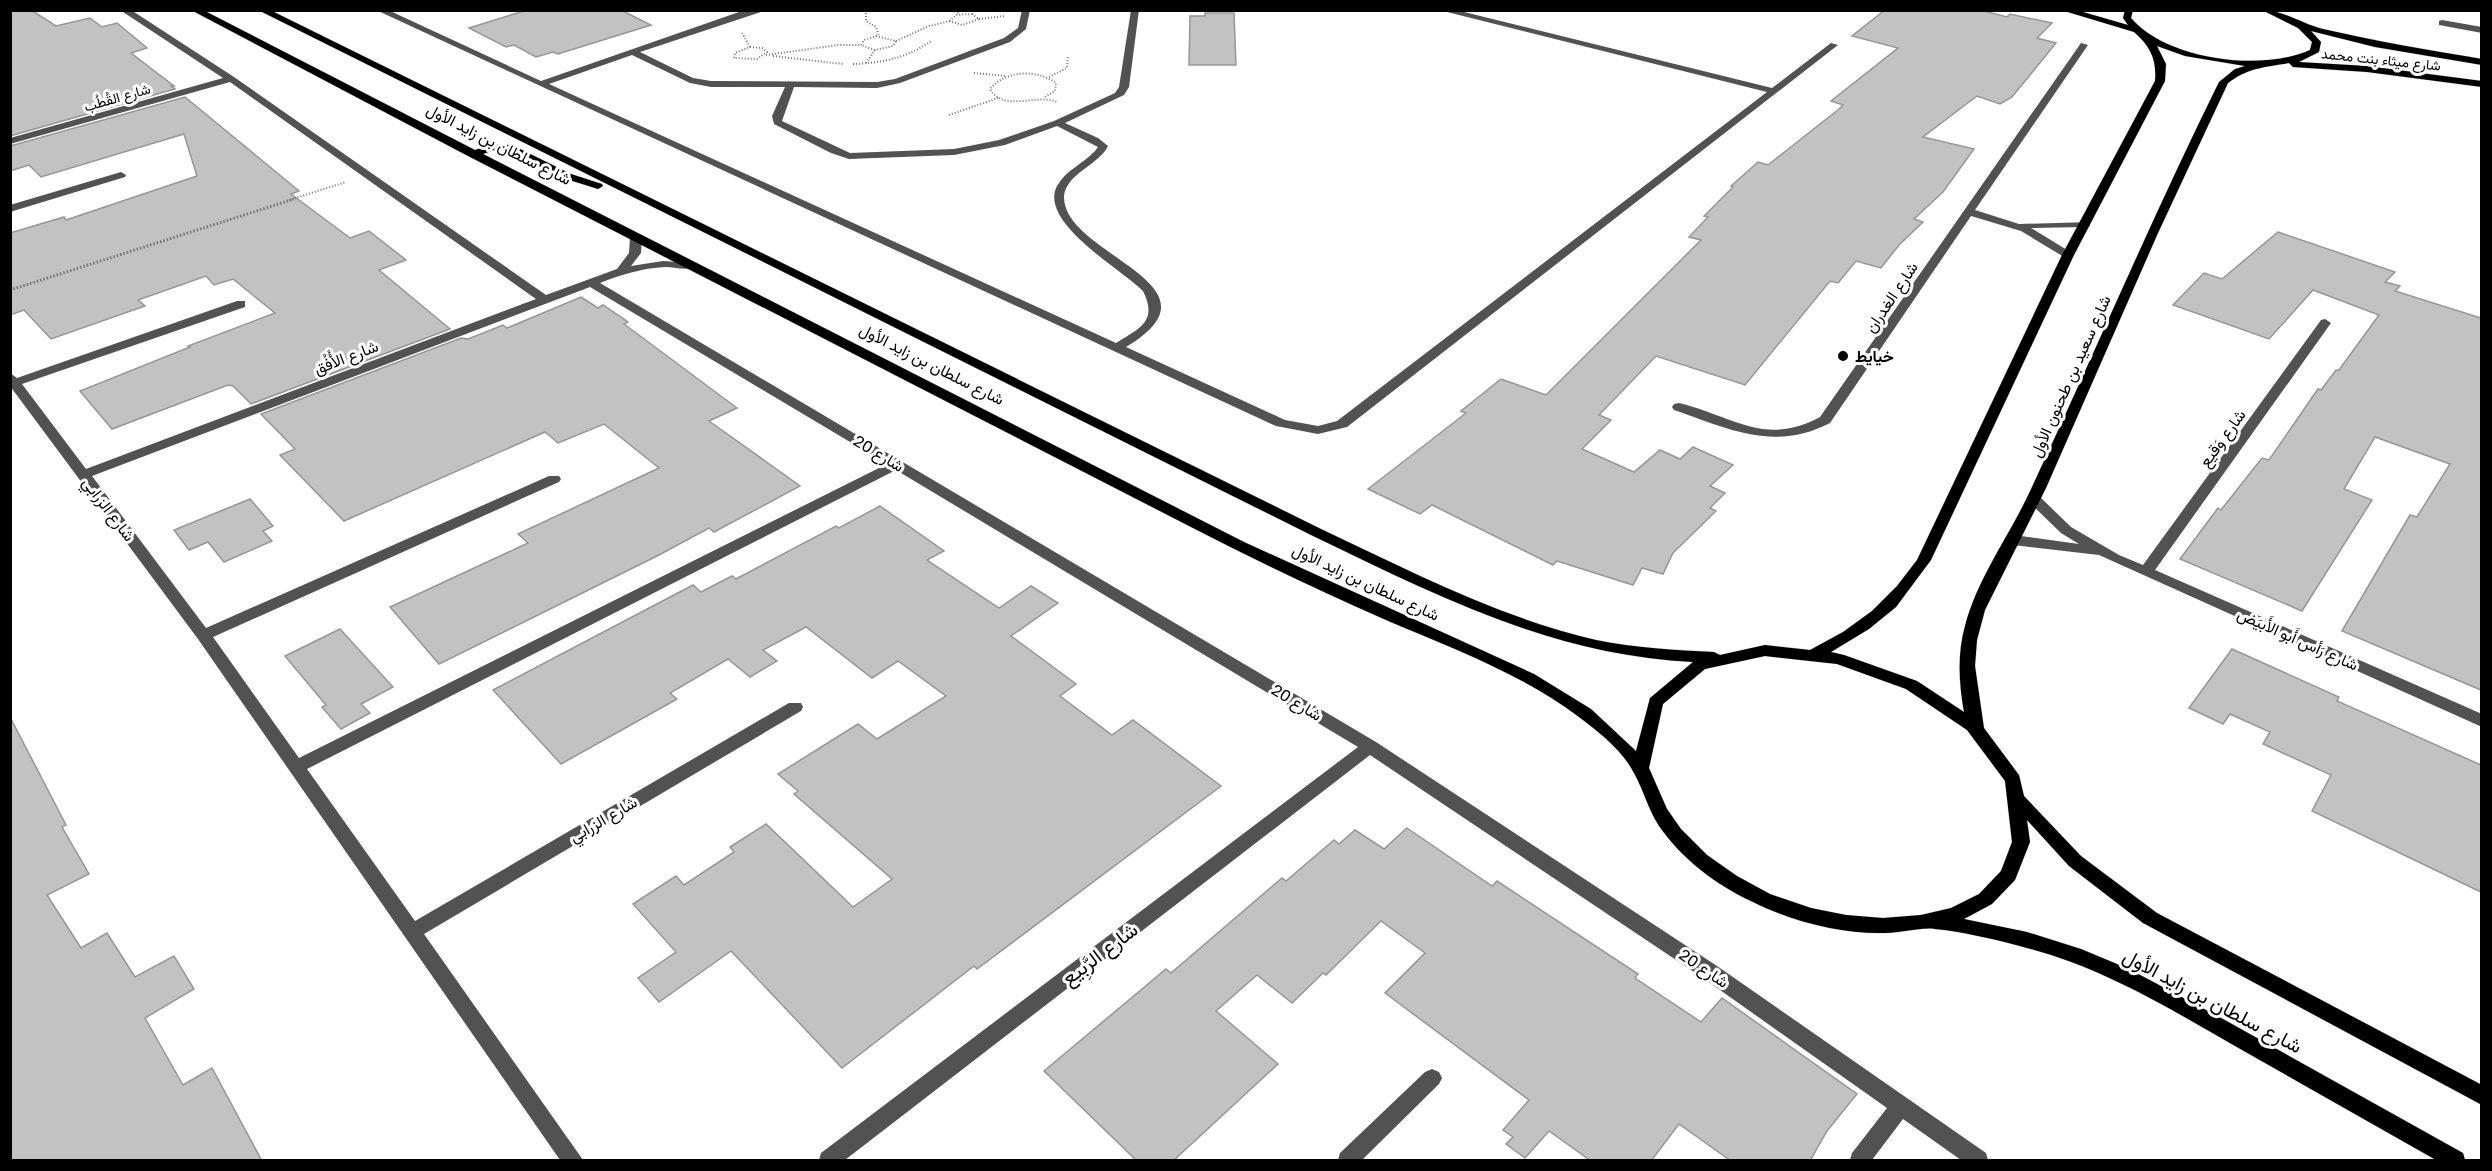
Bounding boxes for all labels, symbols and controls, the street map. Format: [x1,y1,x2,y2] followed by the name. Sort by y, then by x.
[2320,44,2442,77] street label: شارع ميثاء بنت محمد
[82,79,153,117] street label: شارع القُطُب
[422,99,575,191] street label: شارع سلطان بن زايد الأول
[1860,258,1924,337] street label: شارع الغدران
[2025,292,2117,461] street label: شارع سعيد بن طحنون الأول
[855,319,1008,411] street label: شارع سلطان بن زايد الأول
[310,333,382,380] street label: شارع الأُفُق
[1855,346,1894,366] place label: خيايط
[1836,349,1850,363] marker: خيايط
[2194,405,2251,472] street label: شارع وَقيع
[849,430,908,478] street label: شارع 20
[75,473,140,547] street label: شارع الزرابي
[1289,539,1443,627] street label: شارع سلطان بن زايد الأول
[2234,602,2362,676] street label: شارع رَأس أَبو الأَبيَض
[1267,679,1326,727] street label: شارع 20
[565,792,643,850] street label: شارع الزرابي
[1056,917,1144,993] street label: شارع الرَّبِيع
[2118,943,2307,1060] street label: شارع سلطان بن زايد الأول
[1674,944,1733,993] street label: شارع 20

